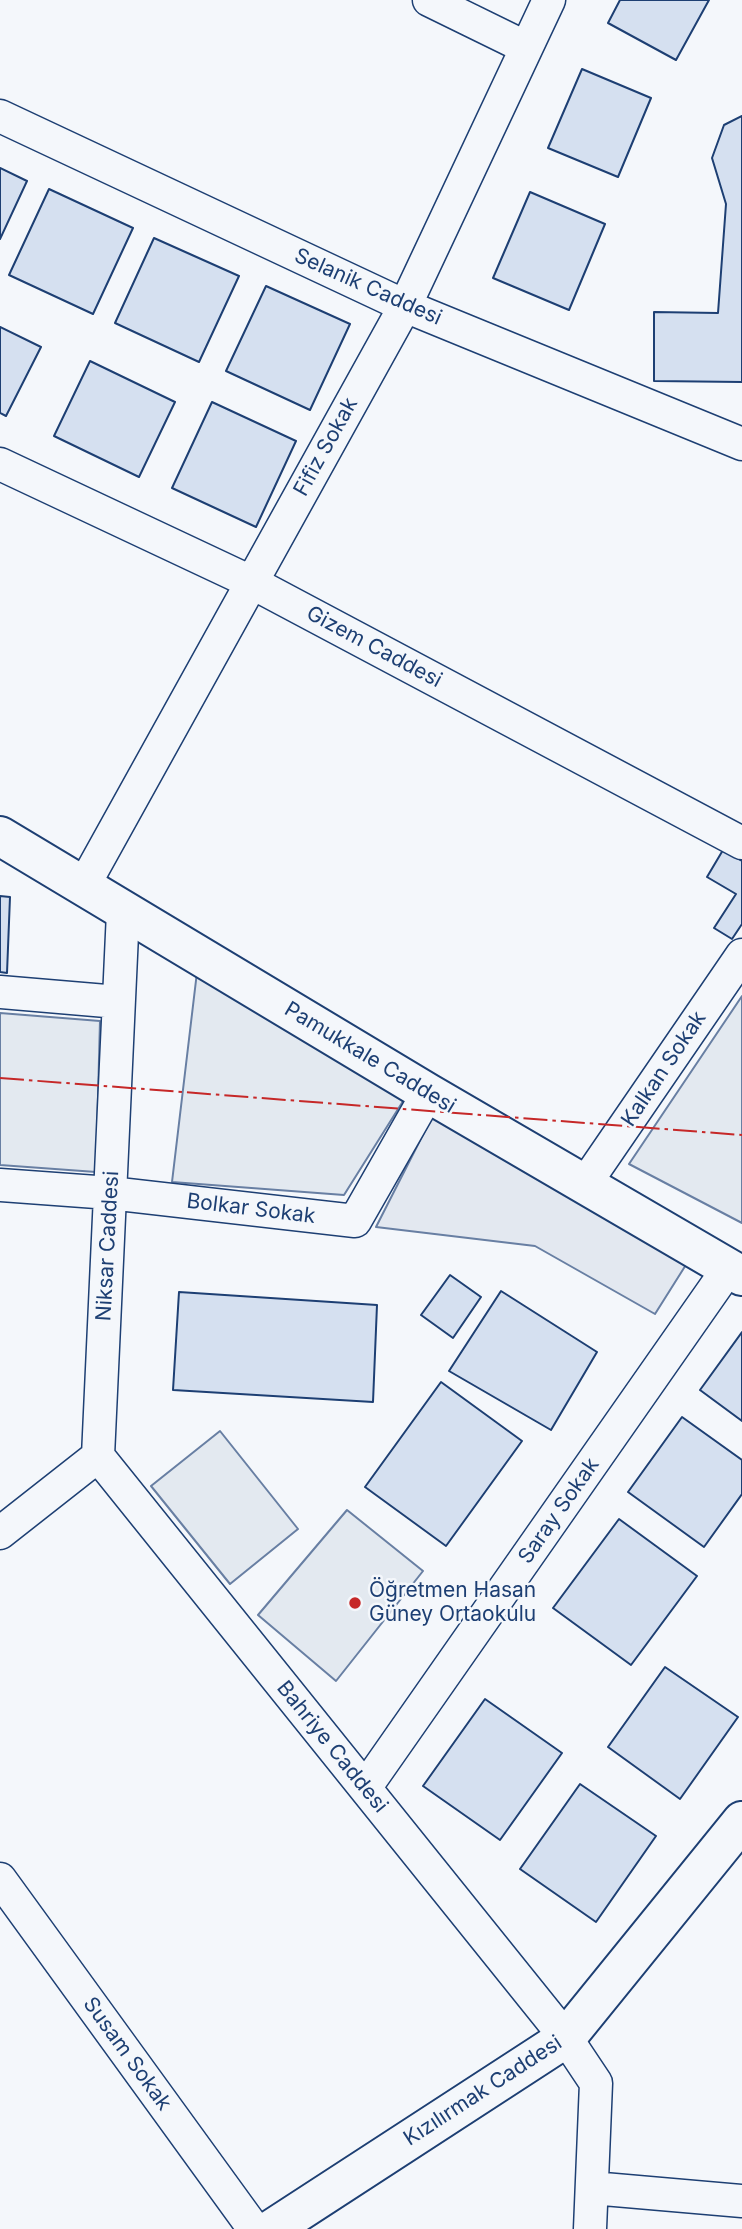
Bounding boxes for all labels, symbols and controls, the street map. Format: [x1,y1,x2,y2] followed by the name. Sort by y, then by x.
[290,243,446,331] street label: Selanik Caddesi
[289,393,363,501] street label: Fifiz Sokak
[302,601,446,693] street label: Gizem Caddesi
[280,997,460,1119] street label: Pamukkale Caddesi
[616,1007,712,1131] street label: Kalkan Sokak
[91,1170,125,1322] street label: Niksar Caddesi
[185,1189,317,1229] street label: Bolkar Sokak
[513,1453,605,1569] street label: Saray Sokak
[369,1578,536,1628] place label: Öğretmen Hasan Güney Ortaokulu
[347,1595,363,1611] marker: Öğretmen Hasan Güney Ortaokulu
[271,1676,393,1818] street label: Bahriye Caddesi
[77,1992,177,2116] street label: Susam Sokak
[399,2030,567,2152] street label: Kızılırmak Caddesi

